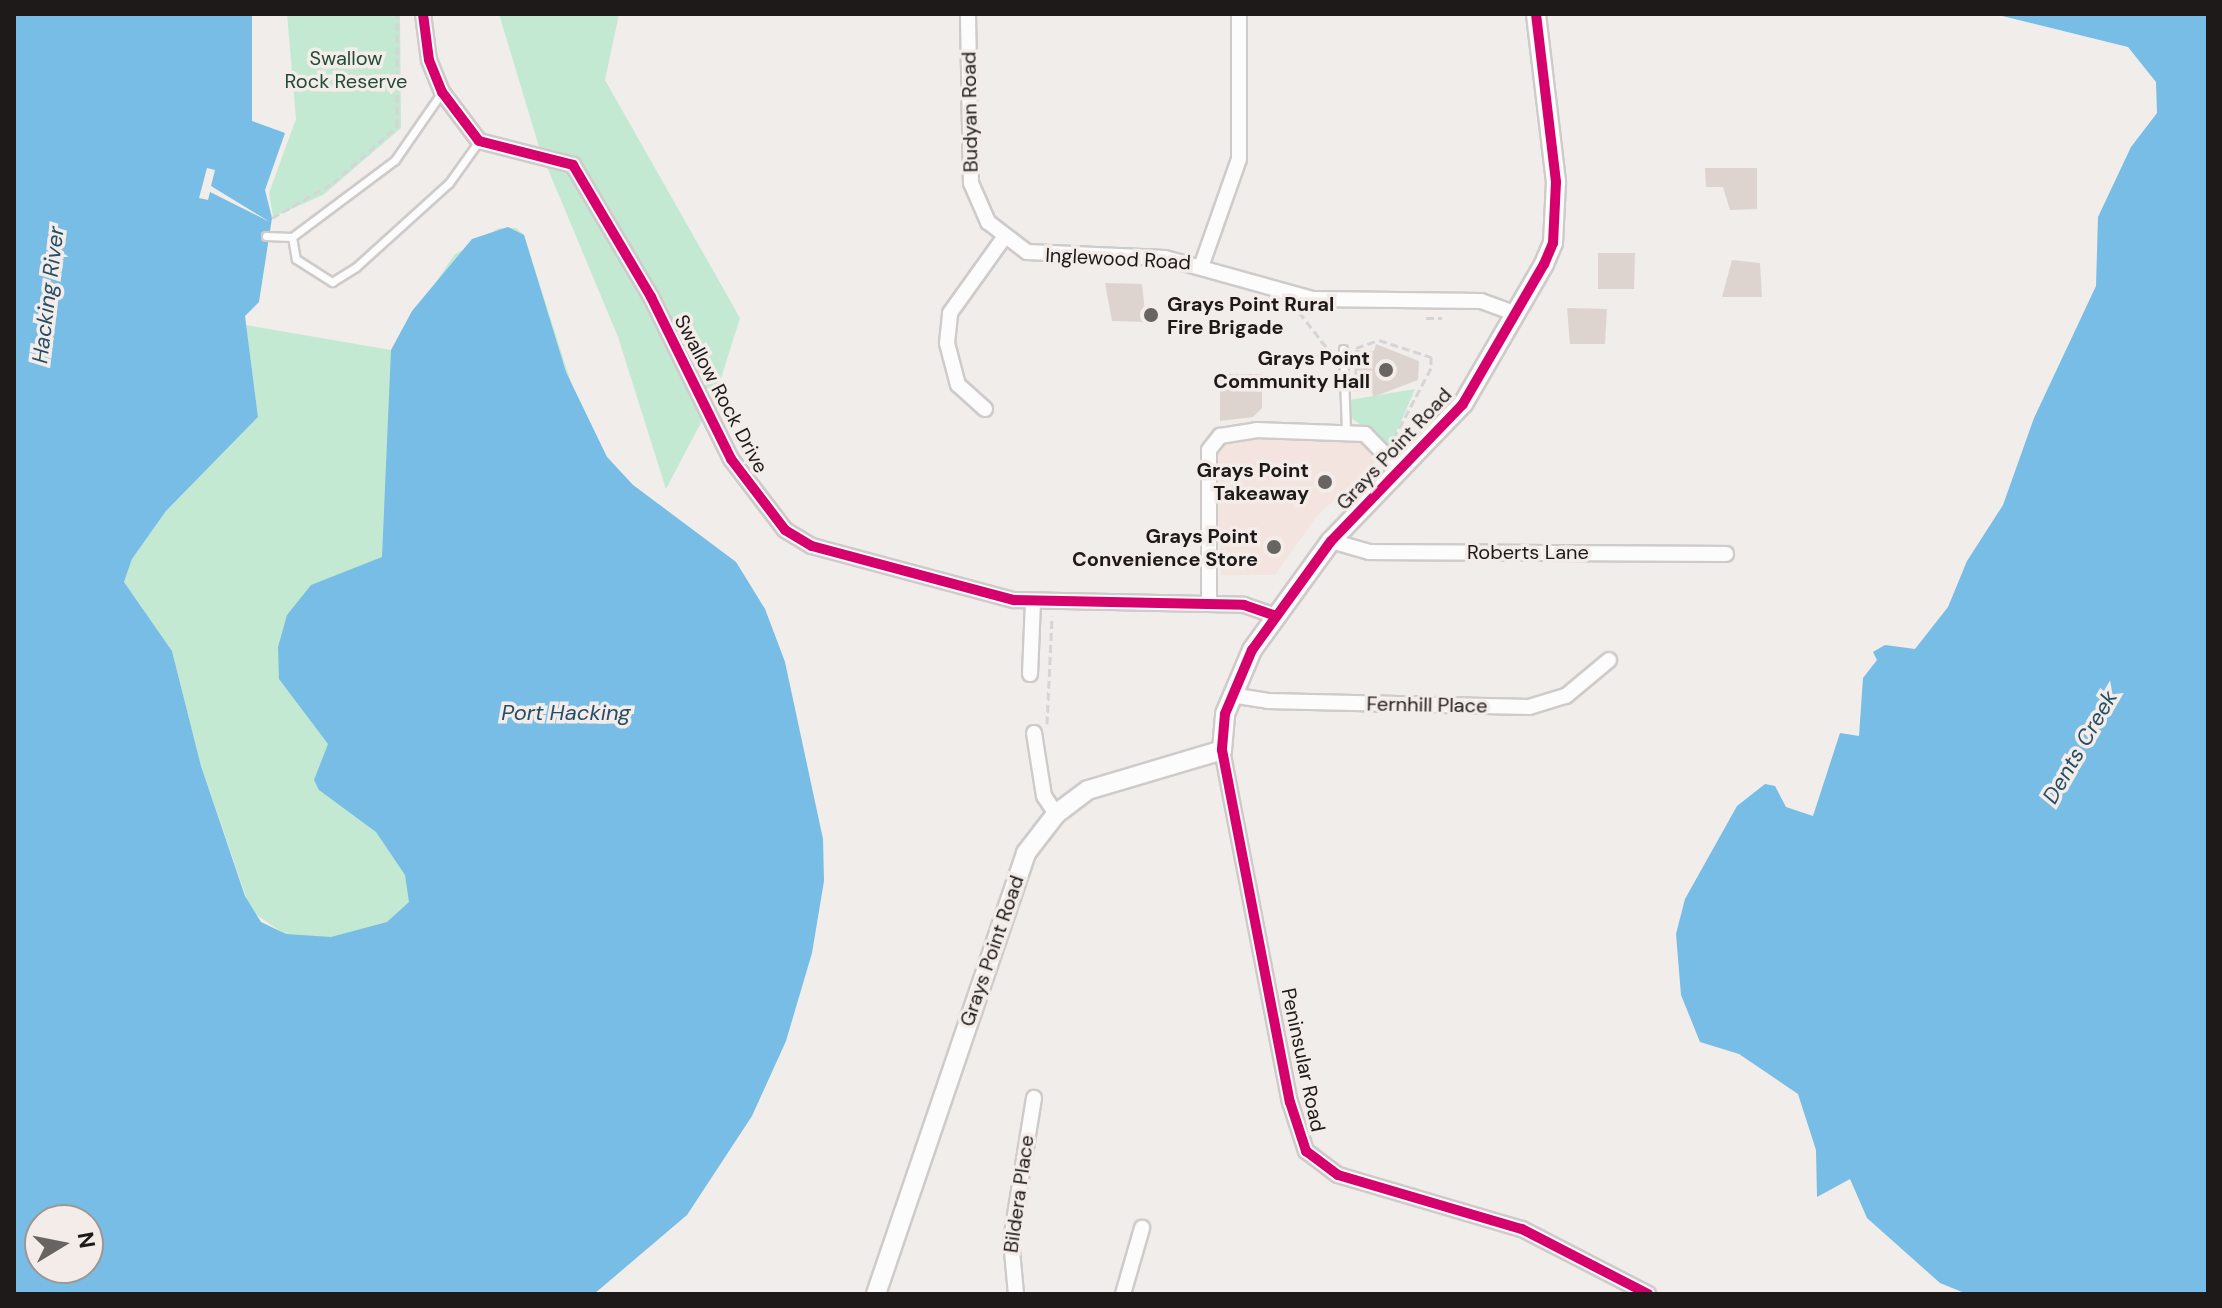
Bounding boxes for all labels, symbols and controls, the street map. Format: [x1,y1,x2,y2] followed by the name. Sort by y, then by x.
[285,46,407,93] park label: Swallow Rock Reserve
[957,51,983,173] street label: Budyan Road
[26,225,70,365] water label: Hacking River
[1045,243,1191,275] street label: Inglewood Road
[1167,292,1334,339] place label: Grays Point Rural Fire Brigade
[1142,306,1160,324] marker: Grays Point Rural Fire Brigade
[669,311,773,477] street label: Swallow Rock Drive
[1213,346,1370,393] place label: Grays Point Community Hall
[1377,361,1395,379] marker: Grays Point Community Hall
[1331,383,1457,515] street label: Grays Point Road
[1196,458,1309,505] place label: Grays Point Takeaway
[1316,473,1334,491] marker: Grays Point Takeaway
[1072,524,1258,571] place label: Grays Point Convenience Store
[1265,538,1283,556] marker: Grays Point Convenience Store
[1467,540,1589,564] street label: Roberts Lane
[2037,686,2123,808] water label: Dents Creek
[1366,692,1488,718] street label: Fernhill Place
[501,700,631,726] water label: Port Hacking
[955,872,1029,1030] street label: Grays Point Road
[1276,986,1330,1134] street label: Peninsular Road
[999,1134,1039,1254] street label: Bildera Place
[24,1204,104,1284] north arrow
[70,1230,102,1251] text: N

